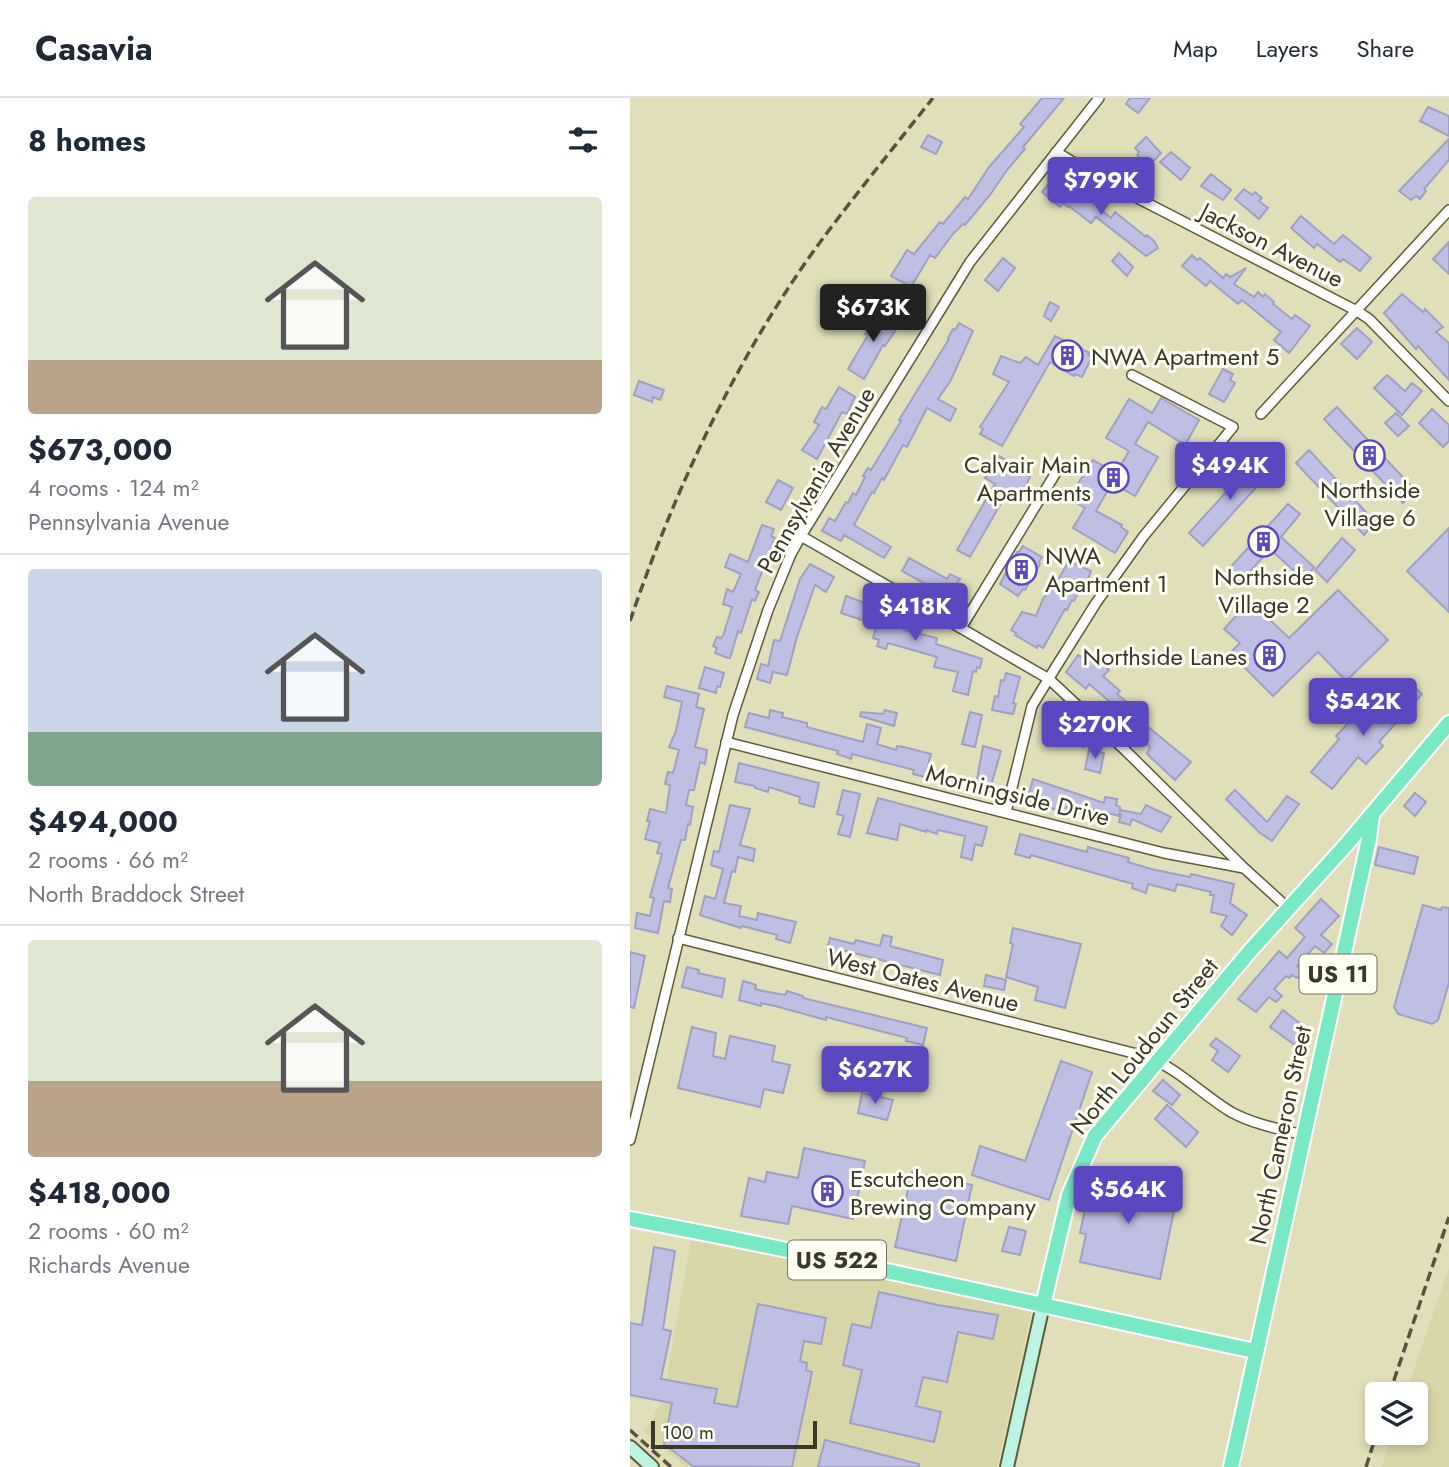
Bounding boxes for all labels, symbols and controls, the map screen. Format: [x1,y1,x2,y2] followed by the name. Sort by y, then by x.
[35,25,153,72] text: Casavia
[1173,31,1218,66] text: Map
[1256,31,1318,66] text: Layers
[1356,31,1414,66] text: Share
[28,119,146,162] text: 8 homes
[564,121,602,159] icon: filters
[1052,158,1150,217] pin: $799K
[1063,163,1139,197] text: $799K
[1192,192,1350,296] street label: Jackson Avenue
[252,242,378,368] icon: home
[824,285,922,344] pin: $673K
[836,290,910,324] text: $673K
[1051,339,1085,373] building icon: NWA Apartment 5
[1091,339,1279,374] place label: NWA Apartment 5
[748,380,884,580] street label: Pennsylvania Avenue
[28,428,172,471] text: $673,000
[1353,438,1387,472] building icon: Northside Village 6
[1181,442,1279,502] pin: $494K
[964,447,1091,510] place label: Calvair Main Apartments
[1191,448,1269,482] text: $494K
[1097,461,1131,495] building icon: Calvair Main Apartments
[28,471,199,505] text: 4 rooms · 124 m²
[1320,472,1420,535] place label: Northside Village 6
[28,505,229,539] text: Pennsylvania Avenue
[1247,525,1281,559] building icon: Northside Village 2
[1045,538,1168,601] place label: NWA Apartment 1
[1005,552,1039,586] building icon: NWA Apartment 1
[1214,559,1314,622] place label: Northside Village 2
[866,584,964,643] pin: $418K
[879,589,951,623] text: $418K
[252,614,378,740] icon: home
[1083,639,1247,674] place label: Northside Lanes
[1253,639,1287,673] building icon: Northside Lanes
[1314,678,1412,738] pin: $542K
[1325,684,1401,718] text: $542K
[1046,702,1144,761] pin: $270K
[1058,707,1132,741] text: $270K
[922,755,1114,835] street label: Morningside Drive
[28,800,178,843] text: $494,000
[28,843,188,877] text: 2 rooms · 66 m²
[28,877,244,911] text: North Braddock Street
[823,939,1023,1021] street label: West Oates Avenue
[1062,950,1226,1142] street label: North Loudoun Street
[1300,954,1376,994] road number: US 11
[252,985,378,1111] icon: home
[1240,1022,1320,1248] street label: North Cameron Street
[826,1046,924,1106] pin: $627K
[838,1052,912,1086] text: $627K
[850,1161,1036,1224] place label: Escutcheon Brewing Company
[1079,1166,1177,1226] pin: $564K
[28,1171,171,1214] text: $418,000
[1090,1172,1166,1206] text: $564K
[810,1175,844,1209] building icon: Escutcheon Brewing Company
[28,1214,188,1248] text: 2 rooms · 60 m²
[788,1240,886,1280] road number: US 522
[28,1248,190,1282] text: Richards Avenue
[1365,1382,1428,1445] map controls
[1365,1382,1428,1445] button: layers
[651,1418,817,1450] scale bar
[662,1419,714,1446] text: 100 m

